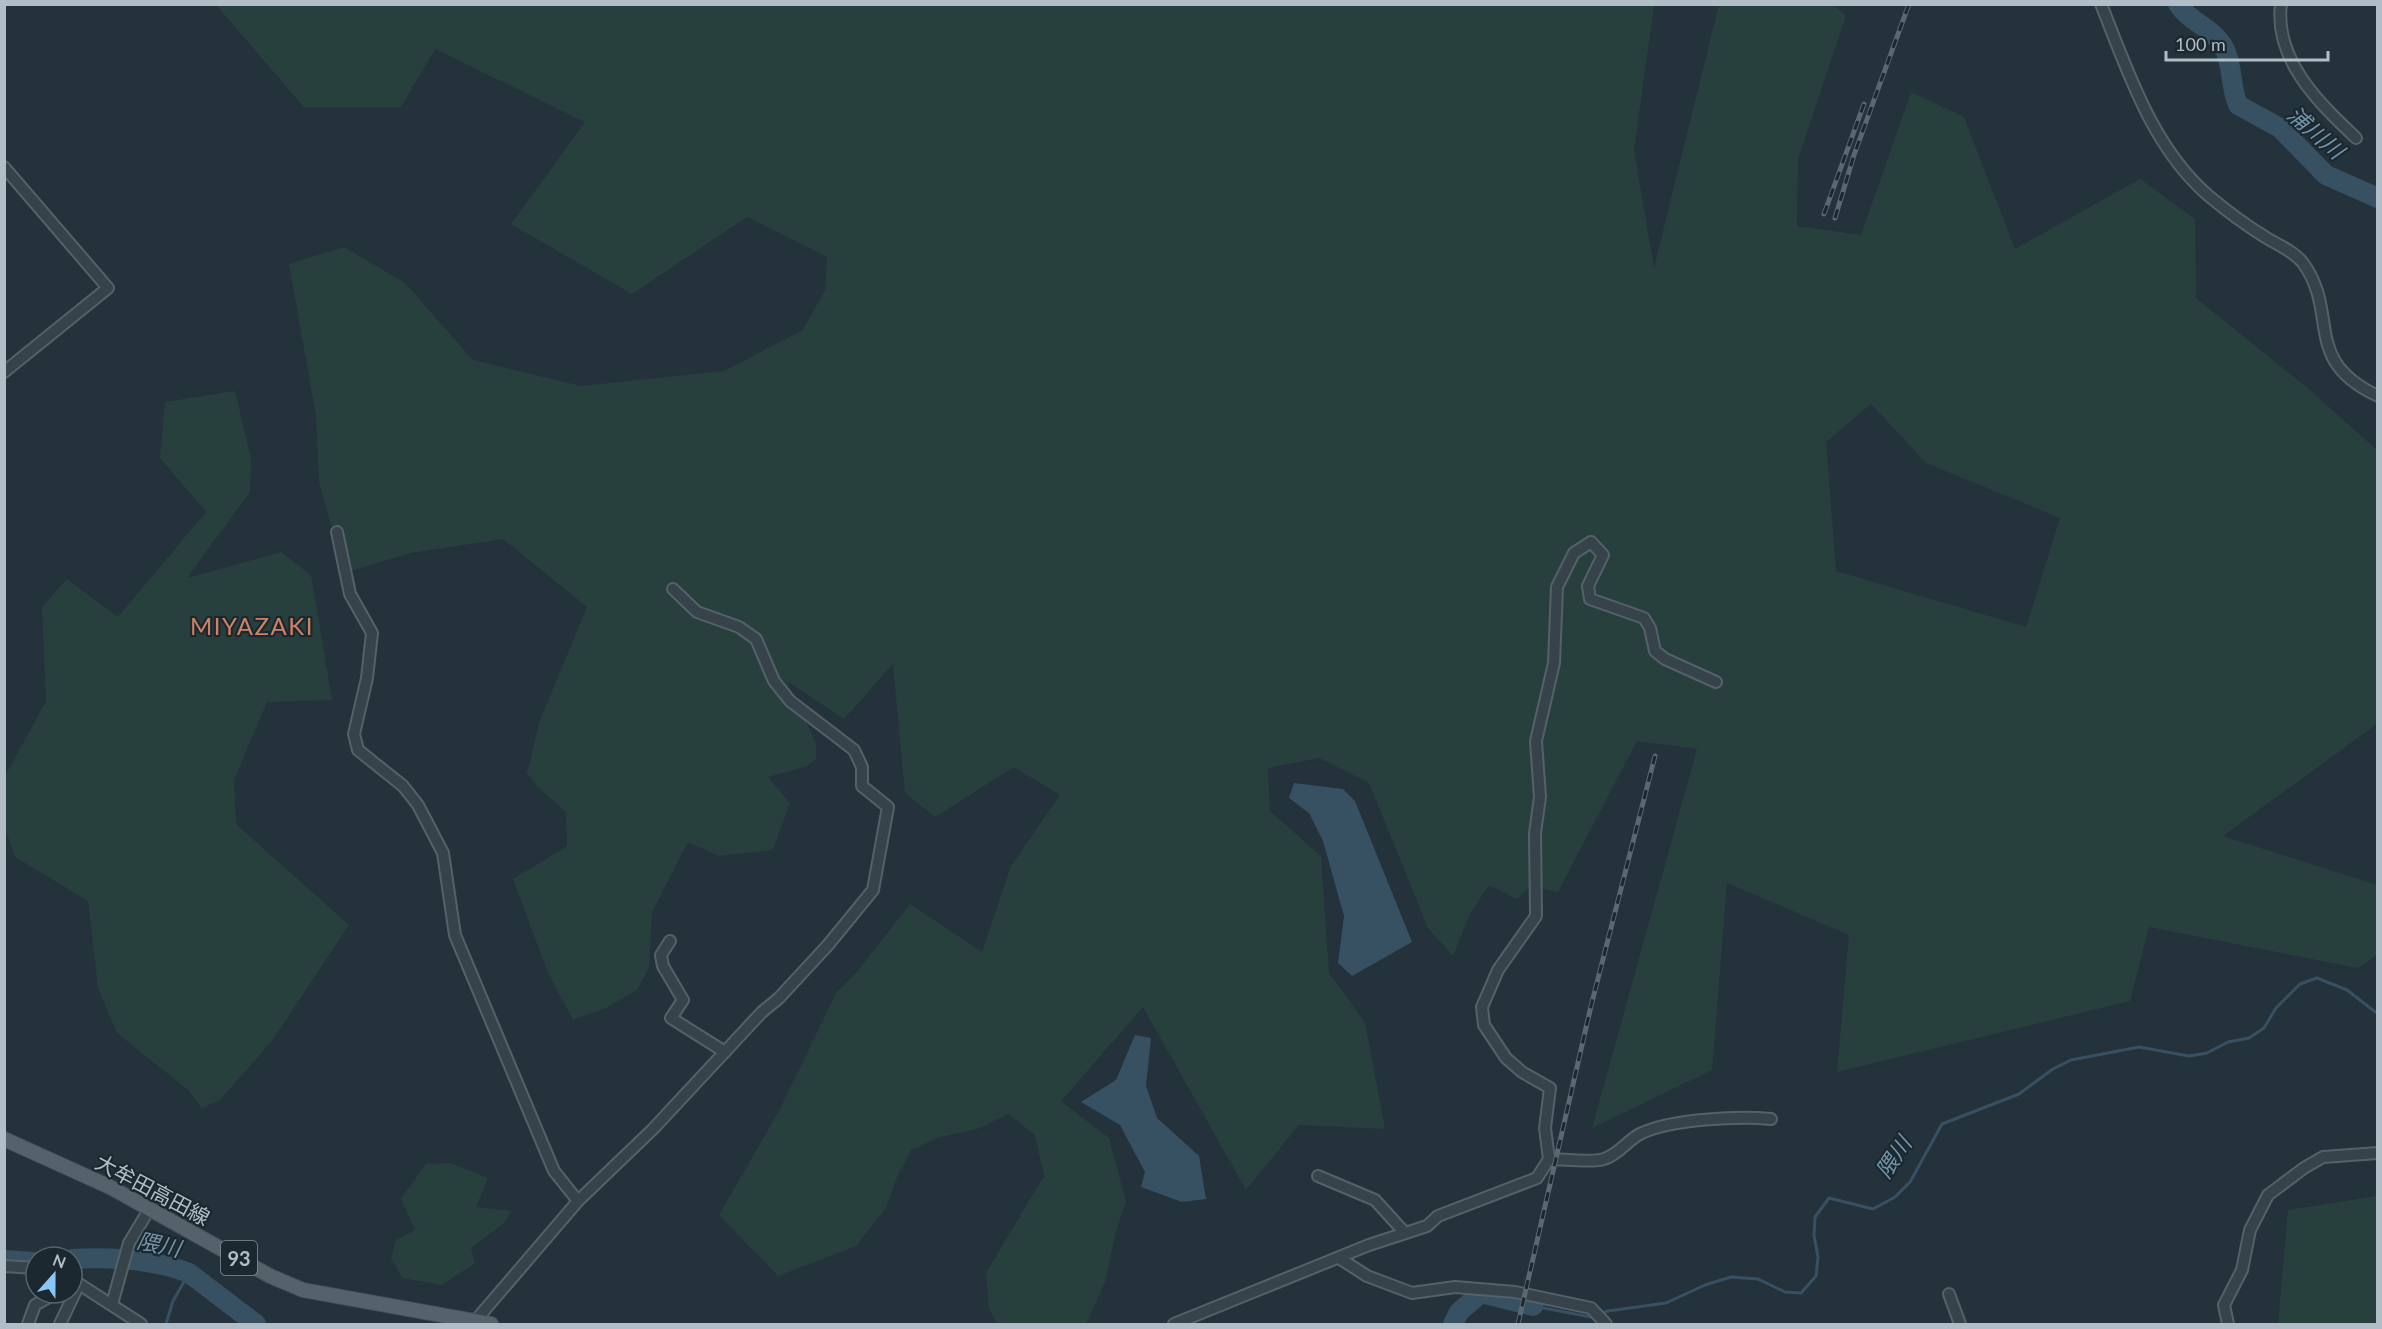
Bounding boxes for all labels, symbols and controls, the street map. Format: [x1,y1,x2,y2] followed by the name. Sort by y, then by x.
[2166,24,2328,62] scale bar
[2175,33,2226,55] text: 100 m
[2282,100,2351,165] water label: 浦川川
[190,611,314,640] district label: MIYAZAKI
[1870,1130,1918,1183] water label: 隈川
[92,1148,214,1230] street label: 大牟田高田線
[135,1226,185,1262] water label: 隈川
[221,1241,257,1275] road number: 93
[24,1245,84,1305] north arrow
[50,1249,69,1272] text: N

